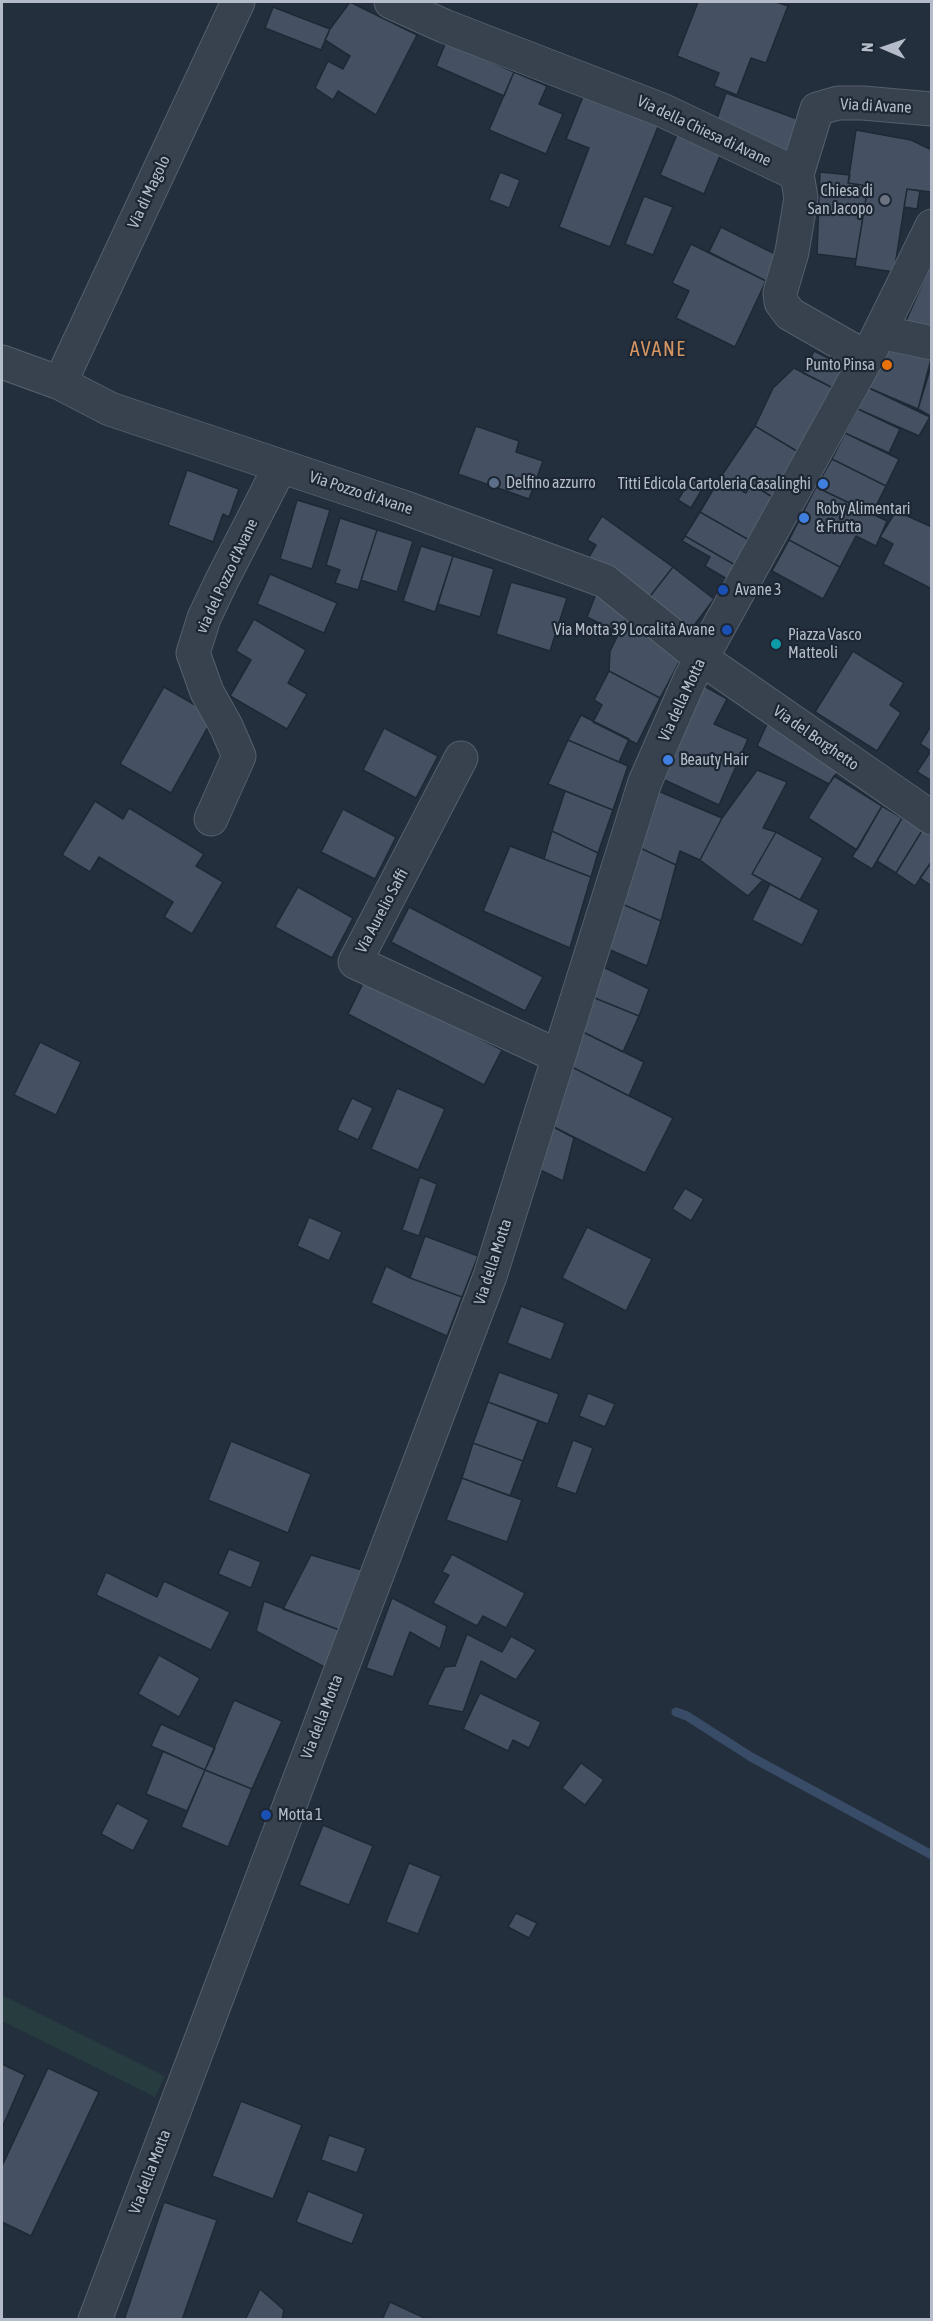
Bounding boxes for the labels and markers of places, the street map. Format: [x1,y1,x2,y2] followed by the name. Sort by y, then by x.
[808,181,873,219] place label: Chiesa di San Jacopo
[878,193,892,207] marker: Chiesa di San Jacopo
[805,355,875,375] place label: Punto Pinsa
[880,358,894,372] marker: Punto Pinsa
[506,473,596,493] place label: Delfino azzurro
[618,474,811,494] place label: Titti Edicola Cartoleria Casalinghi
[487,476,501,490] marker: Delfino azzurro
[816,477,830,491] marker: Titti Edicola Cartoleria Casalinghi
[816,499,910,537] place label: Roby Alimentari & Frutta
[797,511,811,525] marker: Roby Alimentari & Frutta
[735,580,781,600] place label: Avane 3
[716,583,730,597] marker: Avane 3
[554,620,715,640] place label: Via Motta 39 Località Avane
[720,623,734,637] marker: Via Motta 39 Località Avane
[788,625,862,663] place label: Piazza Vasco Matteoli
[769,637,783,651] marker: Piazza Vasco Matteoli
[680,750,749,770] place label: Beauty Hair
[661,753,675,767] marker: Beauty Hair
[278,1805,323,1825] place label: Motta 1
[259,1808,273,1822] marker: Motta 1

